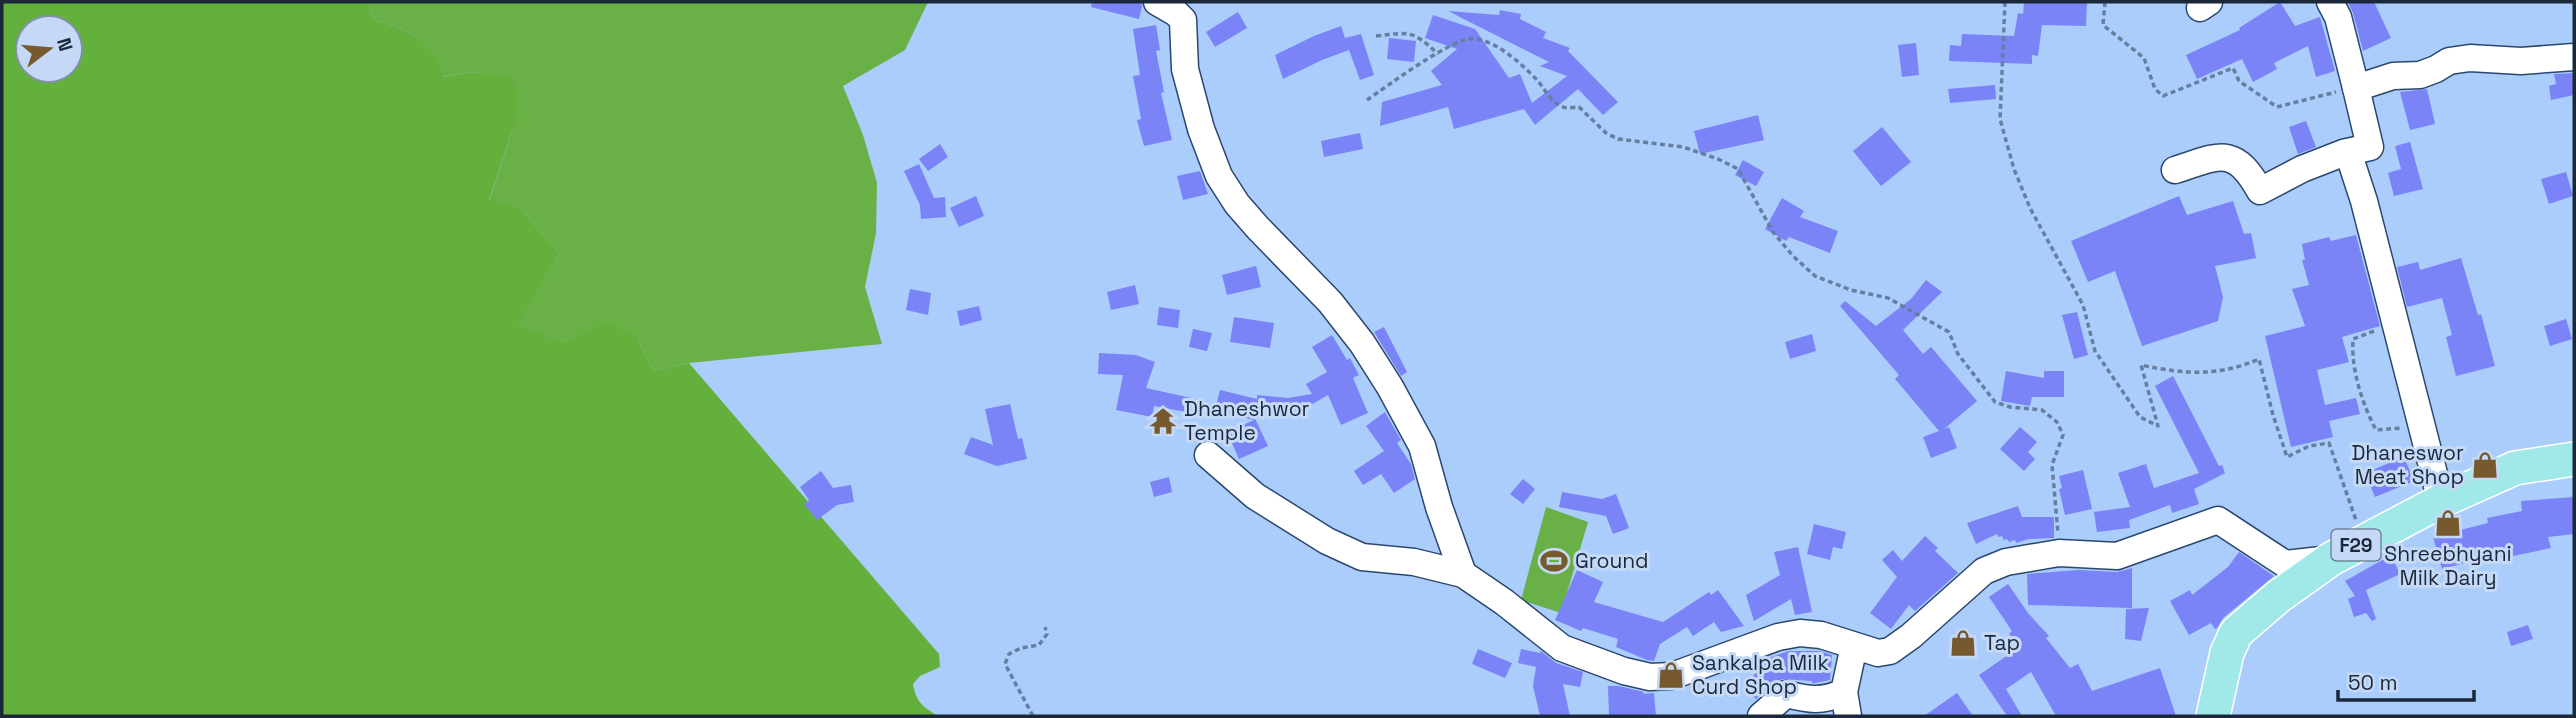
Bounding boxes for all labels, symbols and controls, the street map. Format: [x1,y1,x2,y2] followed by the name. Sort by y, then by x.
[14,14,84,84] north arrow
[51,35,79,54] text: N
[1184,395,1310,446] place label: Dhaneshwor Temple
[1148,406,1178,436] temple icon: Dhaneshwor Temple
[2351,439,2464,490] place label: Dhaneswor Meat Shop
[2470,450,2500,480] shop icon: Dhaneswor Meat Shop
[2433,508,2463,538] shop icon: Shreebhyani Milk Dairy
[2332,530,2380,560] road number: F29
[2384,540,2512,591] place label: Shreebhyani Milk Dairy
[1539,546,1569,576] sports icon: Ground
[1575,547,1649,574] place label: Ground
[1948,628,1978,658] shop icon: Tap
[1984,629,2020,656] place label: Tap
[1692,649,1829,700] place label: Sankalpa Milk Curd Shop
[2338,658,2474,702] scale bar
[1656,660,1686,690] shop icon: Sankalpa Milk Curd Shop
[2348,669,2398,696] text: 50 m

